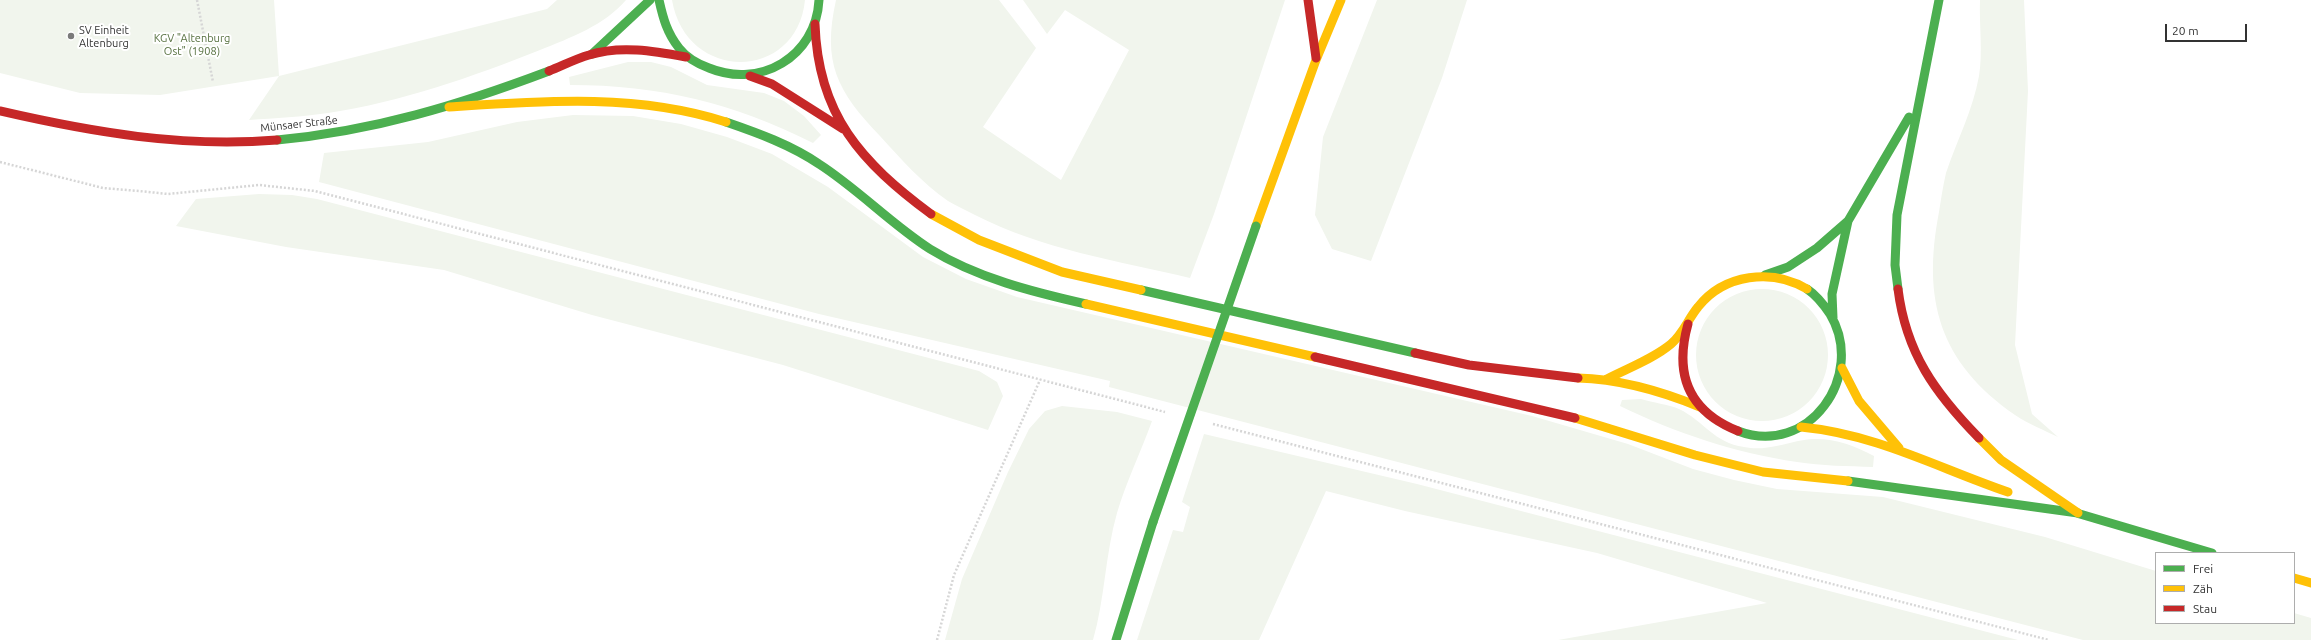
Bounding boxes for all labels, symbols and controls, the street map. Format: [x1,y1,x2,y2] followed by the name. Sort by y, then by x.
[2167,16,2249,42] scale bar
[79,23,129,49] place label: SV Einheit Altenburg
[2172,24,2199,37] text: 20 m
[66,31,76,41] marker: SV Einheit Altenburg
[154,31,230,57] park label: KGV "Altenburg Ost" (1908)
[260,113,338,135] street label: Münsaer Straße
[2155,552,2295,624] legend
[2193,562,2213,575] text: Frei
[2193,582,2213,595] text: Zäh
[2193,602,2217,615] text: Stau

